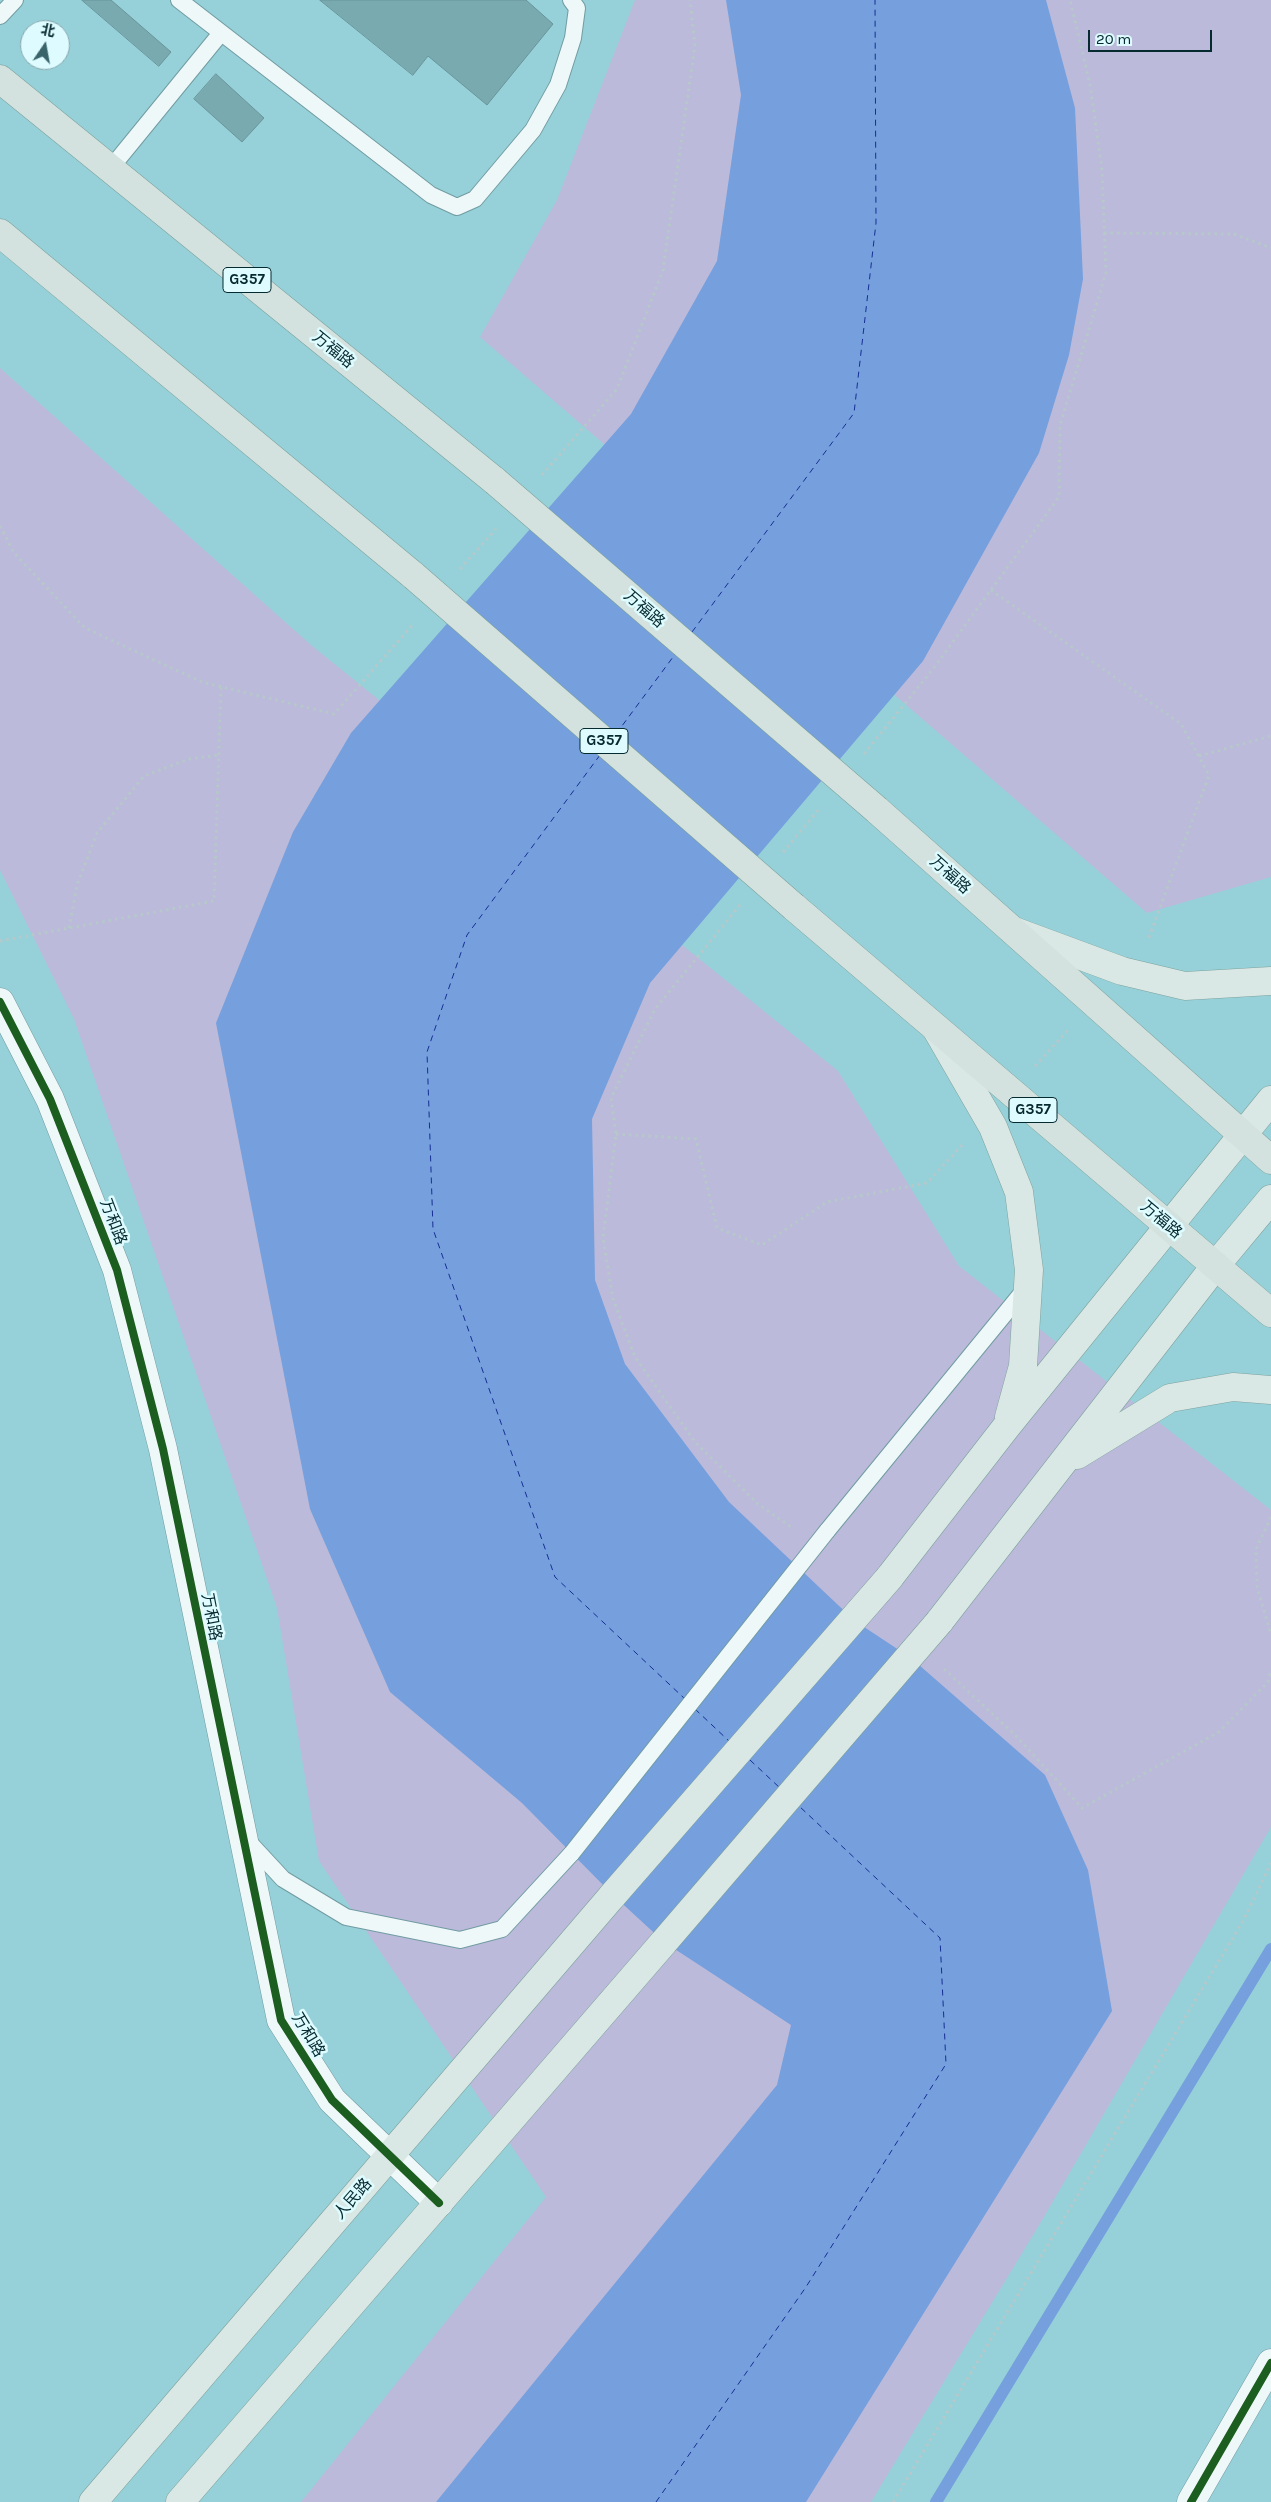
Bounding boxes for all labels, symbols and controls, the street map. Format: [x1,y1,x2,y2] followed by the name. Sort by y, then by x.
[20,20,70,70] north arrow
[1091,20,1215,52] scale bar
[39,21,57,41] text: 北
[1096,30,1131,48] text: 20 m
[223,268,271,292] road number: G357
[308,327,358,373] street label: 万福路
[620,586,668,632] street label: 万福路
[580,728,628,754] road number: G357
[926,852,974,898] street label: 万福路
[1009,1098,1057,1122] road number: G357
[95,1196,131,1248] street label: 万和路
[1136,1197,1186,1243] street label: 万福路
[197,1592,225,1642] street label: 万和路
[287,2009,329,2061] street label: 万和路
[330,2175,376,2223] street label: 人民路

